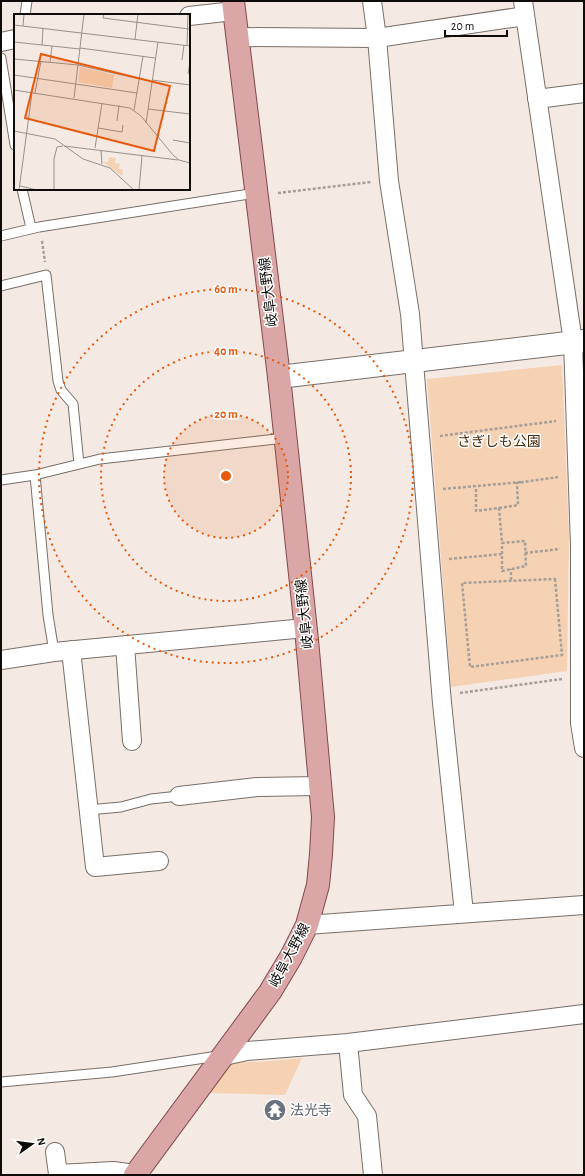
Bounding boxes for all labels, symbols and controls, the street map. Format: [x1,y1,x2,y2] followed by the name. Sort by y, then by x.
[445,12,507,38] scale bar
[14,14,190,190] inset map
[451,20,474,32] text: 20 m
[257,256,280,328] street label: 岐阜大野線
[214,283,238,295] text: 60 m
[214,345,238,357] text: 40 m
[214,408,238,420] text: 20 m
[457,434,541,449] park label: さぎしも公園
[219,469,233,483] centre of rings
[293,578,316,650] street label: 岐阜大野線
[266,921,312,990] street label: 岐阜大野線
[262,1097,288,1123] temple icon: 法光寺
[290,1103,332,1118] place label: 法光寺
[12,1124,52,1164] north arrow
[35,1137,47,1147] text: N

